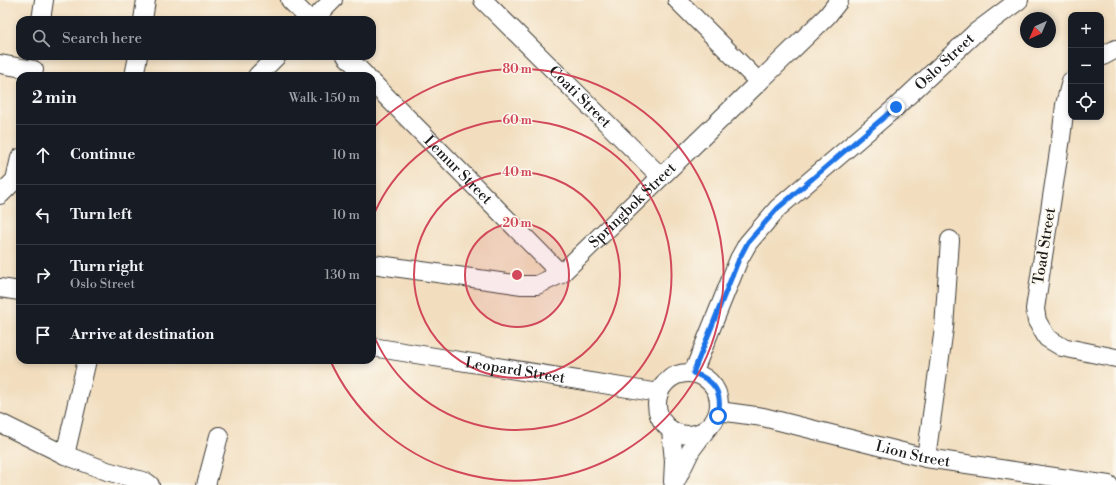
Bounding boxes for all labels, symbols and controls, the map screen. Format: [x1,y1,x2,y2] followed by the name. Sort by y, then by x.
[1020,12,1056,48] north arrow
[1068,12,1104,120] map controls
[1068,12,1104,48] button: +
[16,16,376,60] search box
[30,27,52,49] icon: search
[62,29,142,48] text: Search here
[911,29,979,95] street label: Oslo Street
[1068,48,1104,84] button: −
[502,62,532,77] text: 80 m
[545,62,616,133] street label: Coati Street
[1068,84,1104,120] button: locate
[32,87,77,109] text: 2 min
[289,90,360,106] text: Walk · 150 m
[887,98,905,116] route end
[502,113,532,128] text: 60 m
[420,131,497,209] street label: Lemur Street
[32,144,54,166] icon: ahead
[70,145,135,164] text: Continue
[332,147,360,163] text: 10 m
[585,158,681,252] street label: Springbok Street
[502,165,532,180] text: 40 m
[32,204,54,226] icon: left
[70,205,132,224] text: Turn left
[1029,206,1060,286] street label: Toad Street
[332,207,360,223] text: 10 m
[502,216,532,231] text: 20 m
[70,257,144,276] text: Turn right
[32,264,54,286] icon: right
[325,267,360,283] text: 130 m
[510,268,524,282] centre of rings
[70,276,135,292] text: Oslo Street
[32,324,54,346] icon: arrive
[70,325,214,344] text: Arrive at destination
[464,353,567,388] street label: Leopard Street
[709,407,727,425] route start
[874,437,952,472] street label: Lion Street

